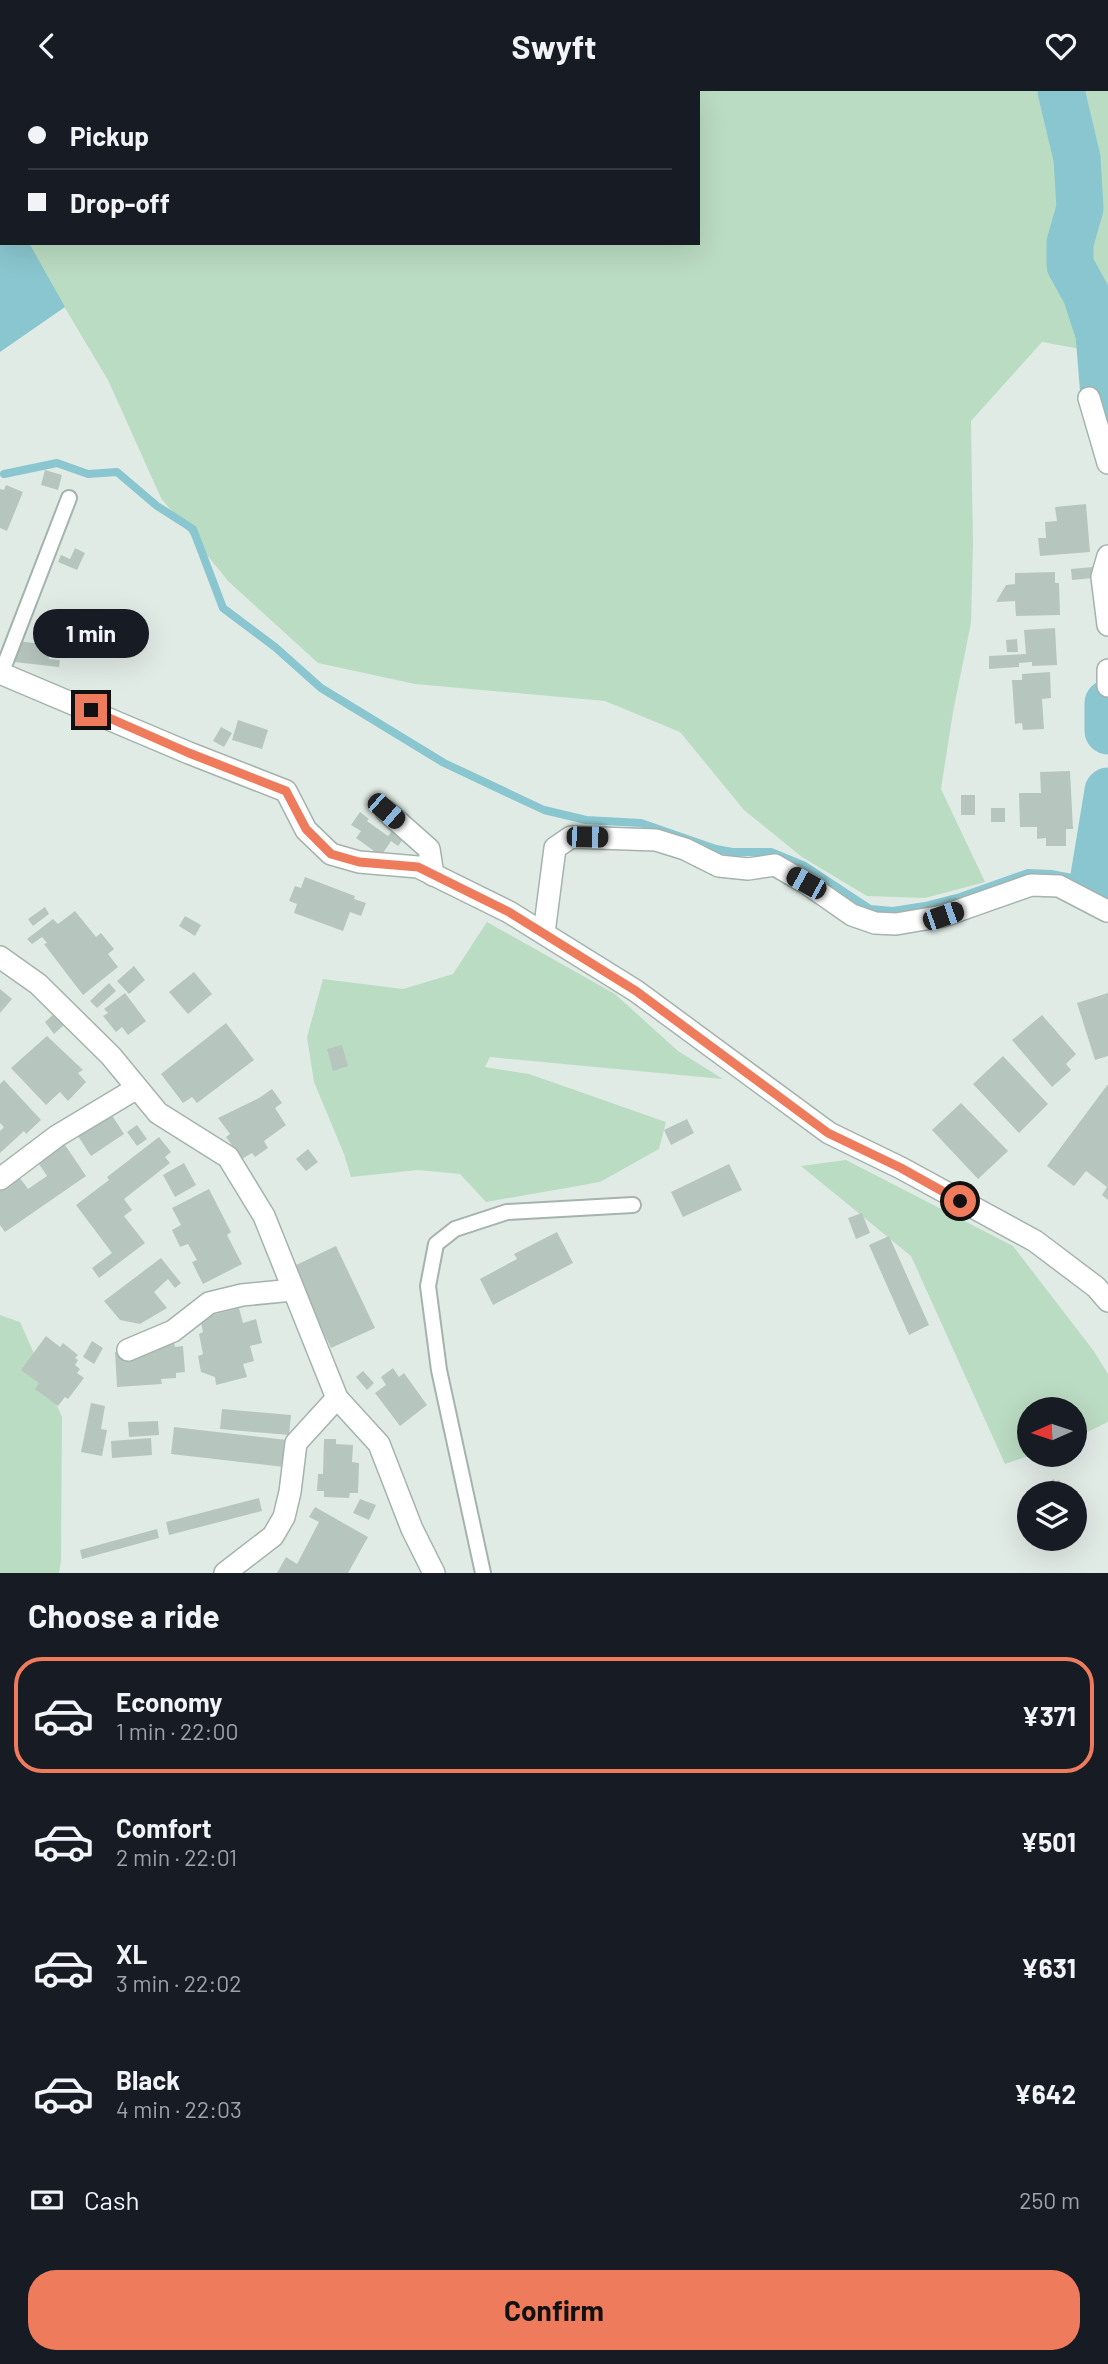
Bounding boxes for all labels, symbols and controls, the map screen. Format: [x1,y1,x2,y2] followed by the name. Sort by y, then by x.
[28,27,66,65] icon: back
[512,27,596,65] text: Swyft
[1042,27,1080,65] icon: heart
[70,120,149,151] text: Pickup
[70,187,170,218] text: Drop-off
[33,609,149,657] callout: 1 min
[66,619,116,647] text: 1 min
[75,694,107,726] route end
[364,789,409,833] car
[566,826,609,848] car
[783,864,830,902] car
[920,899,967,933] car
[944,1185,976,1217] route start
[1017,1397,1087,1467] north arrow
[1017,1397,1087,1551] map controls
[1017,1481,1087,1551] button: layers
[28,1596,220,1634] text: Choose a ride
[32,1684,95,1747] icon: car
[116,1686,222,1717] text: Economy
[1022,1700,1076,1731] text: ¥371
[116,1717,238,1745] text: 1 min · 22:00
[32,1810,95,1873] icon: car
[116,1812,212,1843] text: Comfort
[1020,1826,1076,1857] text: ¥501
[116,1843,237,1871] text: 2 min · 22:01
[32,1936,95,1999] icon: car
[116,1938,147,1969] text: XL
[1021,1952,1076,1983] text: ¥631
[116,1969,242,1997] text: 3 min · 22:02
[32,2062,95,2125] icon: car
[116,2064,180,2095] text: Black
[1014,2078,1076,2109] text: ¥642
[116,2095,242,2123] text: 4 min · 22:03
[28,2181,66,2219] icon: cash
[84,2184,139,2215] text: Cash
[1019,2186,1080,2214] text: 250 m
[28,2270,1080,2350] button: Confirm

